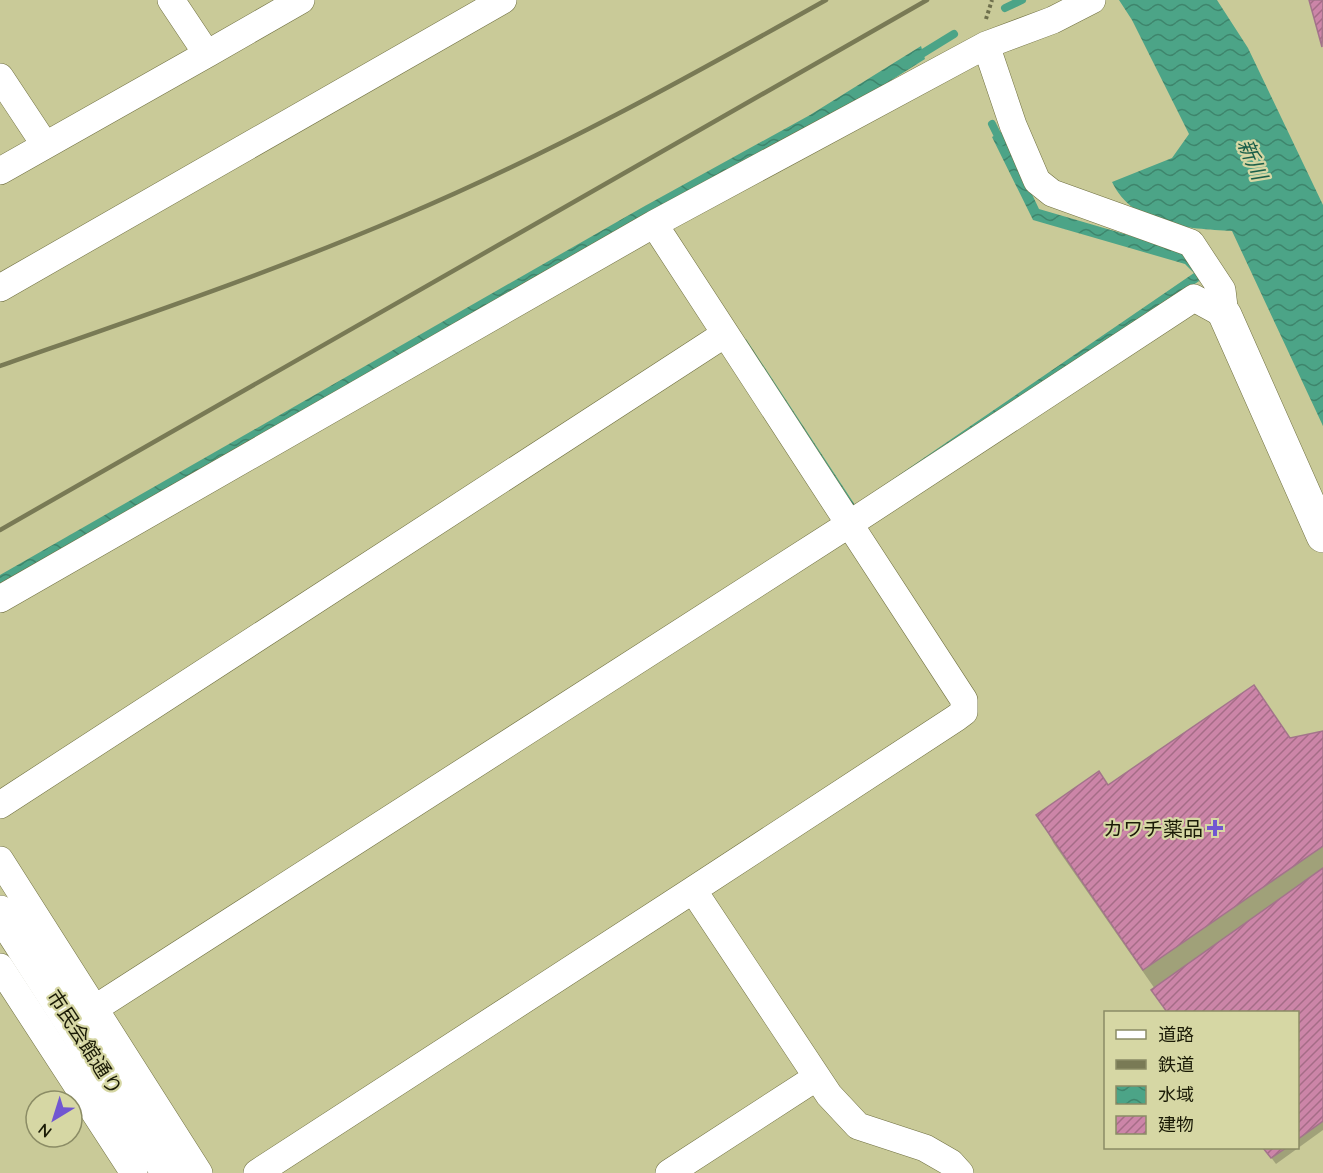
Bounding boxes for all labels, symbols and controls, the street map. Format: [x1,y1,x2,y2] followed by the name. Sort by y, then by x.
[1233,135,1274,185] water label: 新川
[1103,816,1203,841] place label: カワチ薬品
[1208,821,1222,835] marker: カワチ薬品
[42,985,128,1099] street label: 市民会館通り
[1104,1011,1299,1149] legend
[1158,1023,1194,1046] text: 道路
[1158,1053,1194,1076] text: 鉄道
[1158,1083,1194,1106] text: 水域
[24,1089,84,1149] north arrow
[1158,1113,1194,1136] text: 建物
[34,1119,56,1142] text: N

